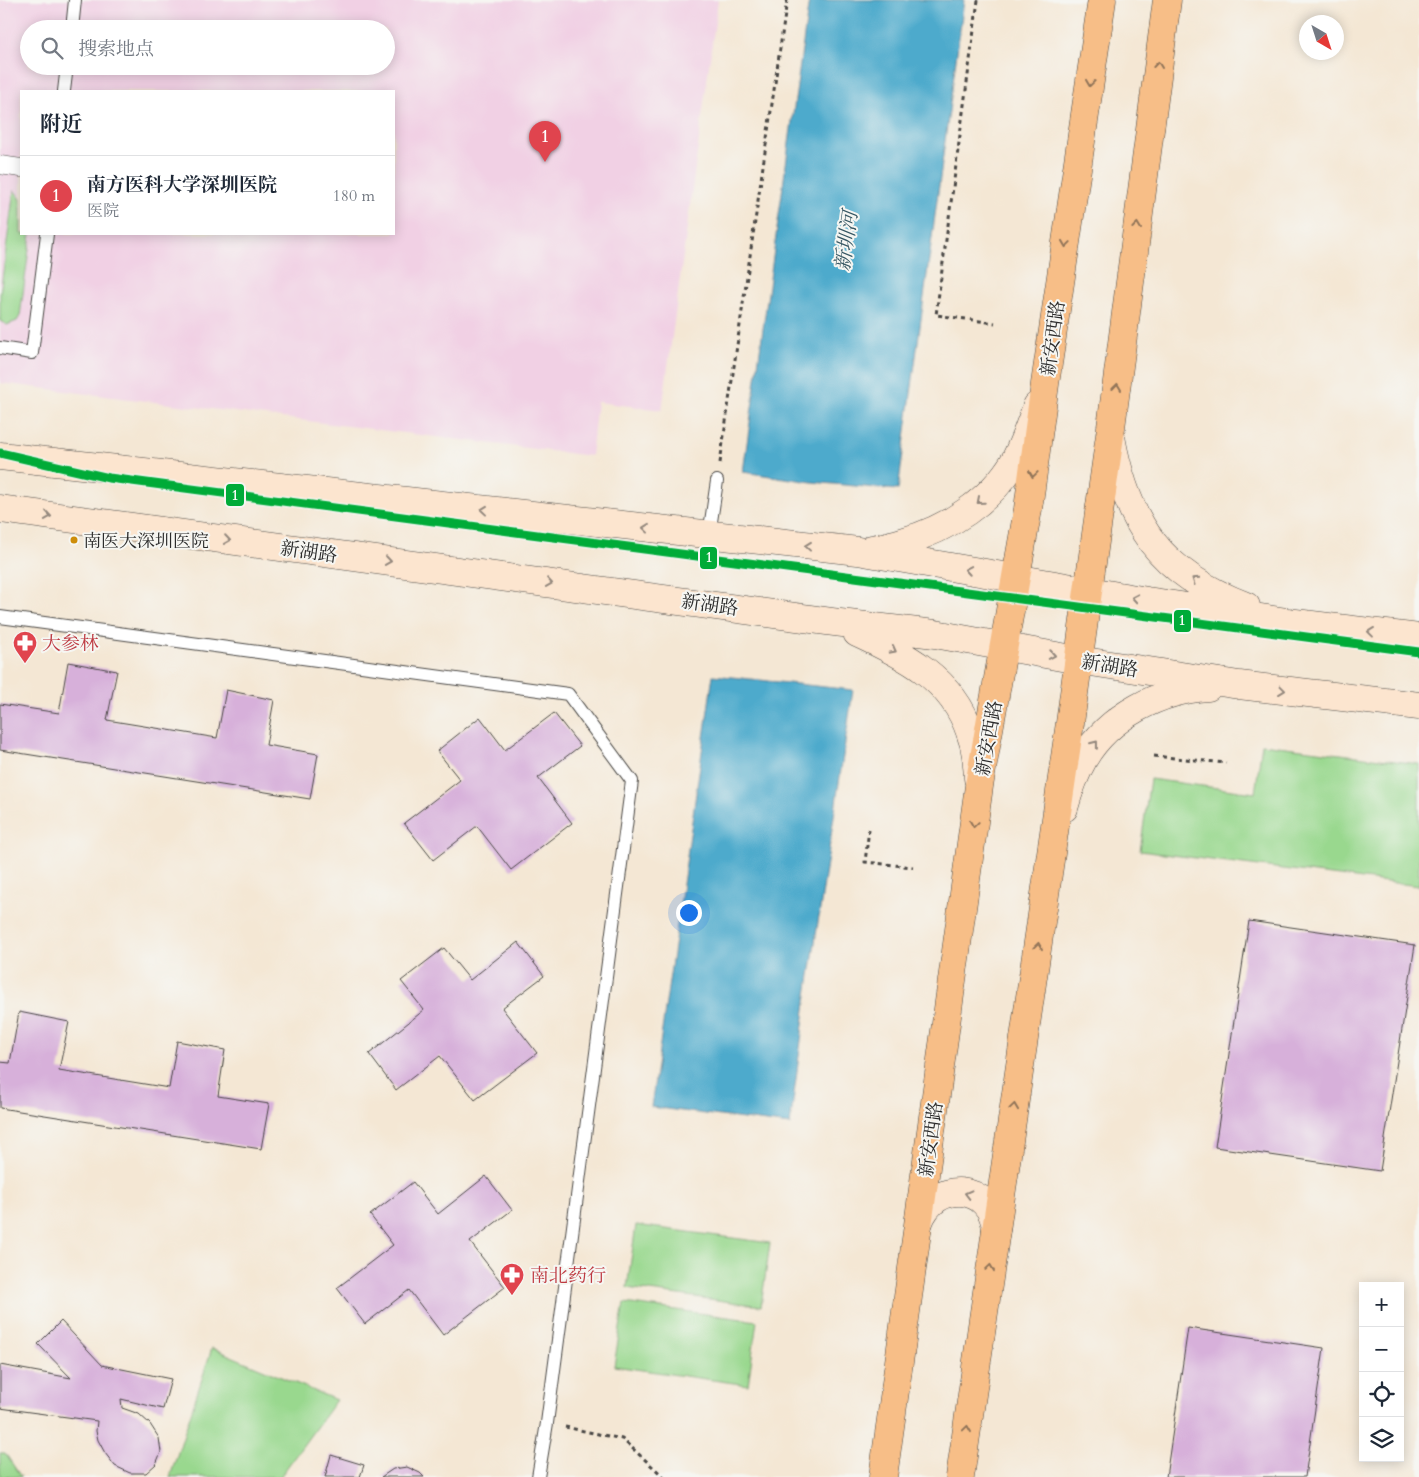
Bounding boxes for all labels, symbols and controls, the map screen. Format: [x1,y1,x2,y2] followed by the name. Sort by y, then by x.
[1299,15,1344,60] north arrow
[20,20,395,75] search box
[38,34,66,62] icon: search
[78,36,154,62] text: 搜索地点
[1152,60,1163,68] one-way arrow
[1085,79,1096,87] one-way arrow
[40,110,82,139] text: 附近
[529,121,561,162] pin: 1
[87,172,277,198] text: 南方医科大学深圳医院
[52,185,60,207] text: 1
[333,185,375,207] text: 180 m
[87,200,119,222] text: 医院
[829,207,864,273] water label: 新圳河
[1132,221,1142,230] one-way arrow
[1061,240,1072,248] one-way arrow
[1035,299,1071,378] street label: 新安西路
[1111,383,1121,391] one-way arrow
[1028,470,1039,478] one-way arrow
[225,483,245,507] line badge: 1
[231,486,239,505] text: 1
[977,495,986,504] one-way arrow
[480,505,488,516] one-way arrow
[45,510,53,521] one-way arrow
[642,523,650,534] one-way arrow
[83,529,209,554] place label: 南医大深圳医院
[222,534,231,544] one-way arrow
[69,535,79,545] marker: 南医大深圳医院
[279,535,339,569] street label: 新湖路
[803,541,811,552] one-way arrow
[699,546,718,570] line badge: 1
[705,548,713,567] text: 1
[384,555,392,566] one-way arrow
[964,565,972,576] one-way arrow
[545,577,553,587] one-way arrow
[1191,577,1200,587] one-way arrow
[680,588,740,622] street label: 新湖路
[1130,594,1139,604] one-way arrow
[1173,609,1192,633] line badge: 1
[1178,611,1186,630] text: 1
[1366,627,1374,638] one-way arrow
[12,630,38,664] pharmacy icon: 大参林
[42,631,99,657] place label: 大参林
[888,644,897,654] one-way arrow
[1080,649,1140,683] street label: 新湖路
[1048,650,1056,660] one-way arrow
[1278,684,1286,695] one-way arrow
[970,698,1008,778] street label: 新安西路
[1090,741,1098,750] one-way arrow
[969,819,979,828] one-way arrow
[676,900,702,926] your location
[1032,942,1042,951] one-way arrow
[913,1100,949,1179] street label: 新安西路
[1008,1103,1019,1111] one-way arrow
[963,1189,972,1200] one-way arrow
[499,1262,525,1296] pharmacy icon: 南北药行
[530,1263,606,1289] place label: 南北药行
[985,1264,995,1272] one-way arrow
[1359,1282,1404,1462] map controls
[1359,1282,1404,1327] button: +
[1359,1327,1404,1372] button: −
[1359,1372,1404,1417] button: locate
[1359,1417,1404,1462] button: layers
[961,1424,971,1433] one-way arrow

